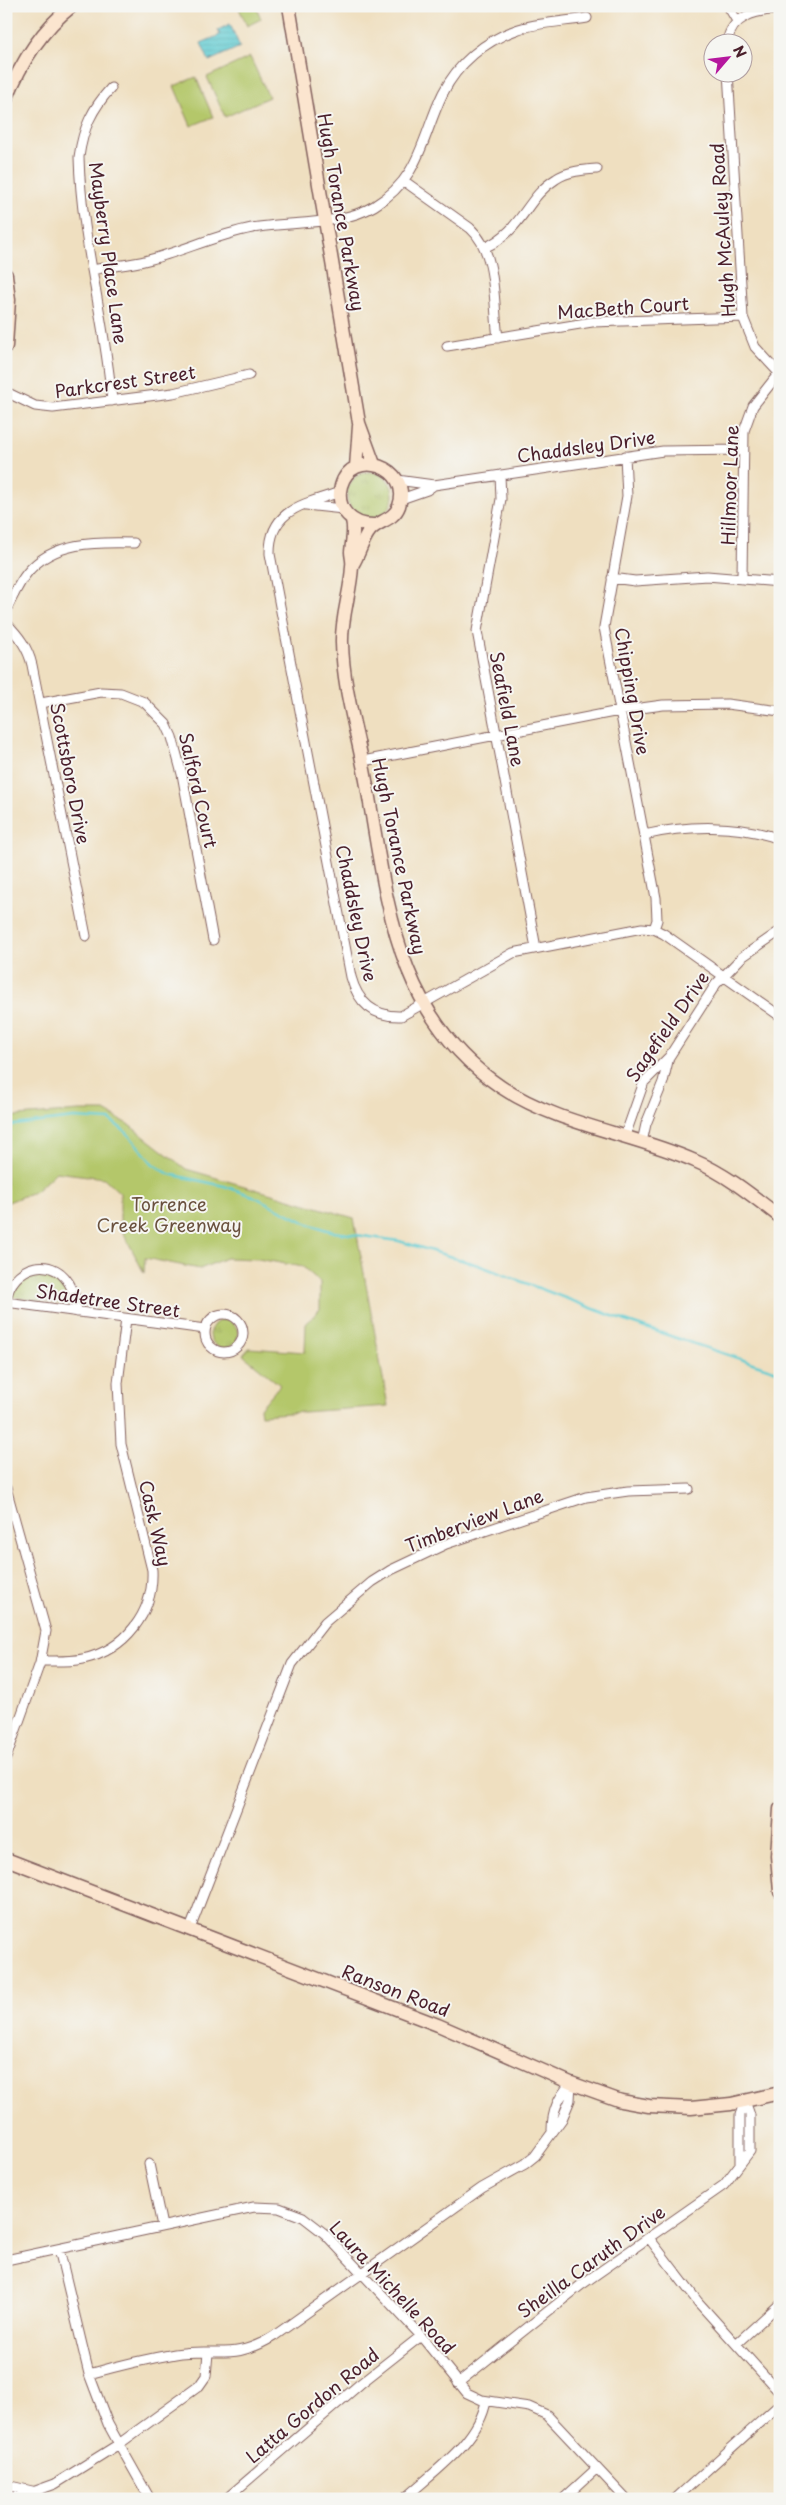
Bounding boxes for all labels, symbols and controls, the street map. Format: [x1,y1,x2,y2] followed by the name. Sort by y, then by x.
[704,32,754,82] north arrow
[728,42,752,61] text: N
[311,111,373,313] street label: Hugh Torance Parkway
[702,142,742,318] street label: Hugh McAuley Road
[83,160,135,346] street label: Mayberry Place Lane
[556,289,690,325] street label: MacBeth Court
[53,358,197,404] street label: Parkcrest Street
[515,423,657,469] street label: Chaddsley Drive
[713,424,745,546] street label: Hillmoor Lane
[608,625,658,757] street label: Chipping Drive
[484,649,532,769] street label: Seafield Lane
[44,700,98,846] street label: Scottsboro Drive
[173,729,225,851] street label: Salford Court
[366,755,434,957] street label: Hugh Torance Parkway
[329,842,385,984] street label: Chaddsley Drive
[619,965,715,1087] street label: Sagefield Drive
[96,1190,242,1238] park label: Torrence Creek Greenway
[34,1277,182,1323] street label: Shadetree Street
[133,1477,179,1569] street label: Cask Way
[401,1481,547,1559] street label: Timberview Lane
[338,1957,454,2023] street label: Ranson Road
[511,2198,671,2324] street label: Sheilla Caruth Drive
[324,2214,462,2360] street label: Laura Michelle Road
[239,2341,385,2469] street label: Latta Gordon Road

